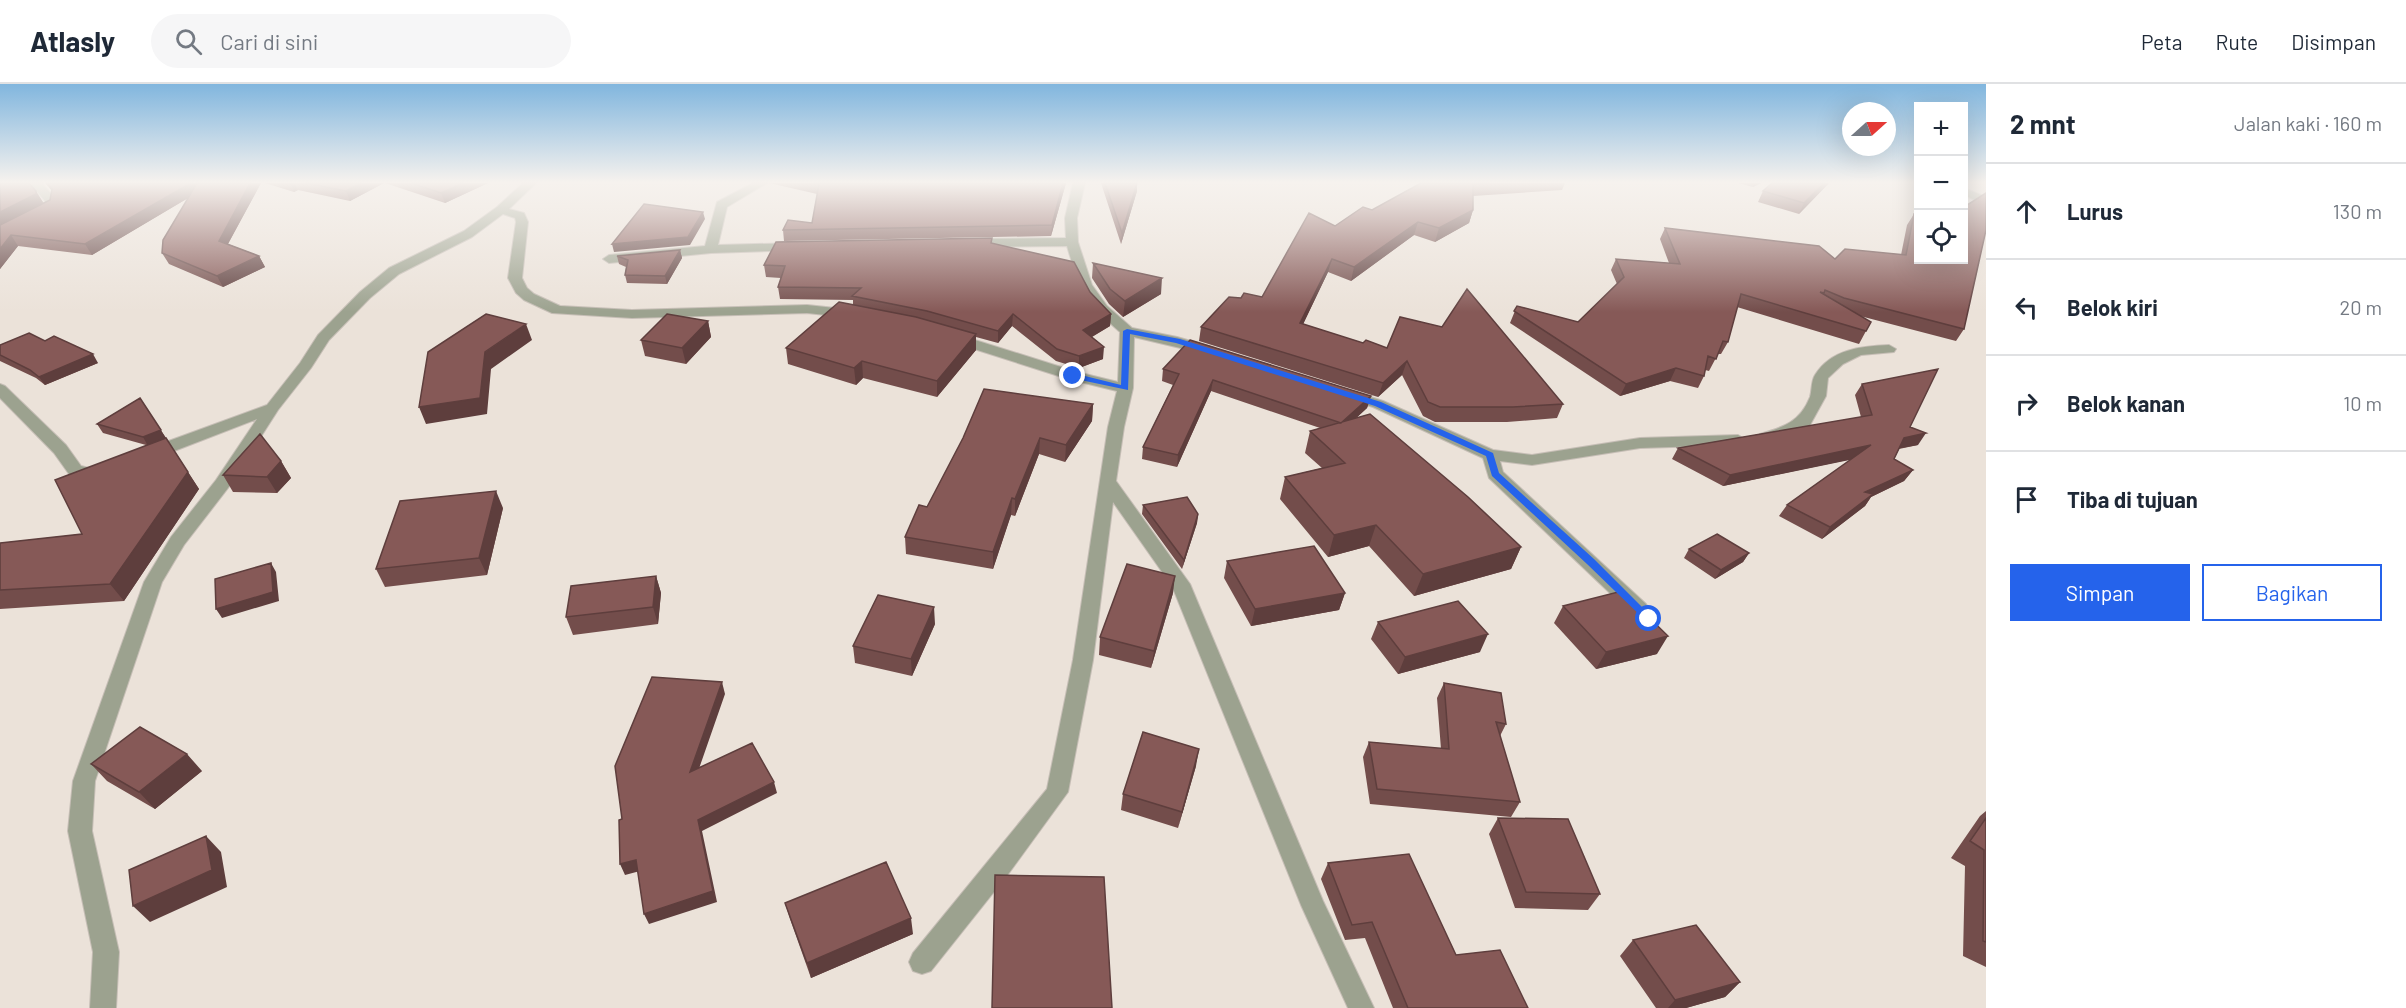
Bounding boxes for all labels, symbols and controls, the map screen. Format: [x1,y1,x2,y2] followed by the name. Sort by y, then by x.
[151,14,571,68] search box
[30,24,115,58] text: Atlasly
[172,25,205,58] icon: search
[220,28,318,54] text: Cari di sini
[2141,29,2183,54] text: Peta
[2216,29,2258,54] text: Rute
[2291,29,2376,54] text: Disimpan
[1842,102,1896,156] north arrow
[1914,102,1968,264] map controls
[1914,102,1968,156] button: +
[2010,108,2076,139] text: 2 mnt
[2234,111,2382,135] text: Jalan kaki · 160 m
[1914,156,1968,210] button: −
[2010,195,2043,228] icon: ahead
[2067,198,2123,224] text: Lurus
[2333,199,2382,223] text: 130 m
[1914,210,1968,264] button: locate
[2010,291,2043,324] icon: left
[2067,294,2158,320] text: Belok kiri
[2339,295,2382,319] text: 20 m
[1059,362,1085,388] route end
[2010,387,2043,420] icon: right
[2067,390,2185,416] text: Belok kanan
[2343,391,2382,415] text: 10 m
[2010,483,2043,516] icon: arrive
[2067,486,2198,512] text: Tiba di tujuan
[2010,564,2190,621] button: Simpan
[2202,564,2382,621] button: Bagikan
[1635,605,1661,631] route start

